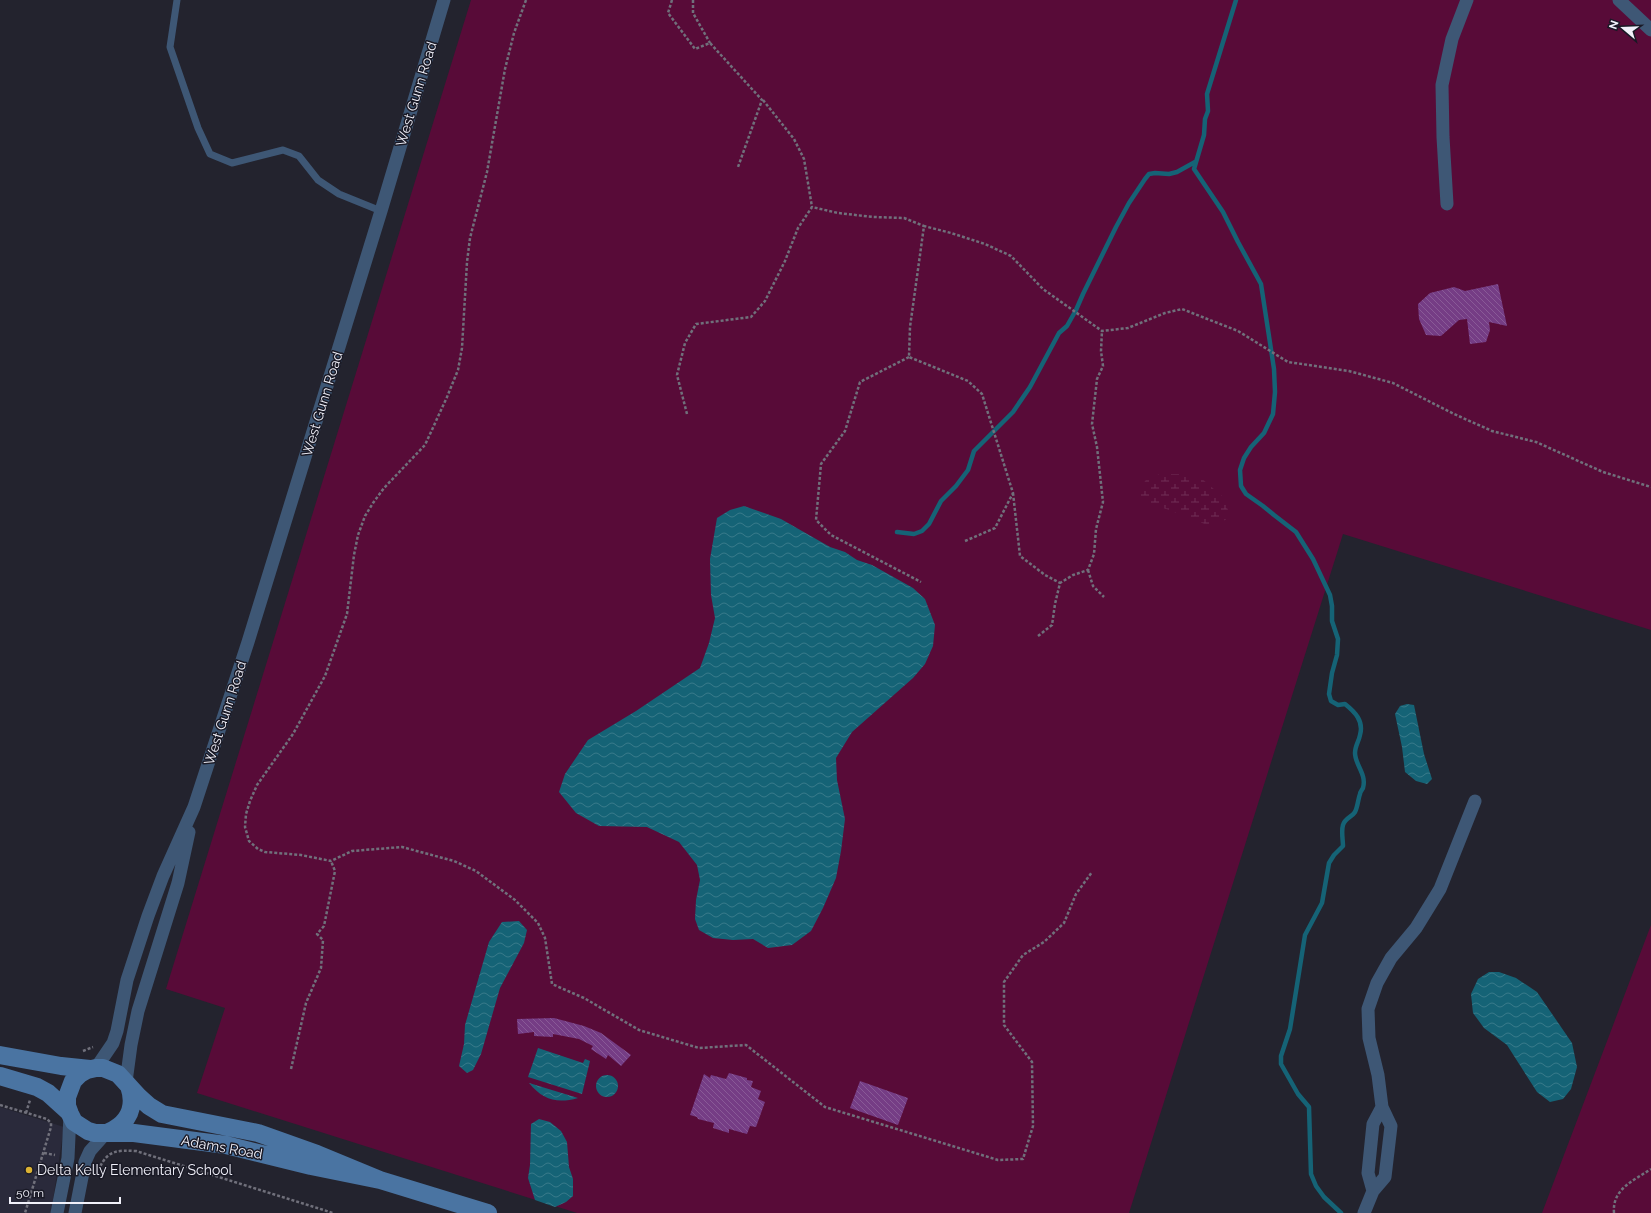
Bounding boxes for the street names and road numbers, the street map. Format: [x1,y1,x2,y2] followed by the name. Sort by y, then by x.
[392,40,440,148] street label: West Gunn Road
[298,350,346,458] street label: West Gunn Road
[201,659,249,767] street label: West Gunn Road
[180,1132,264,1162] street label: Adams Road

